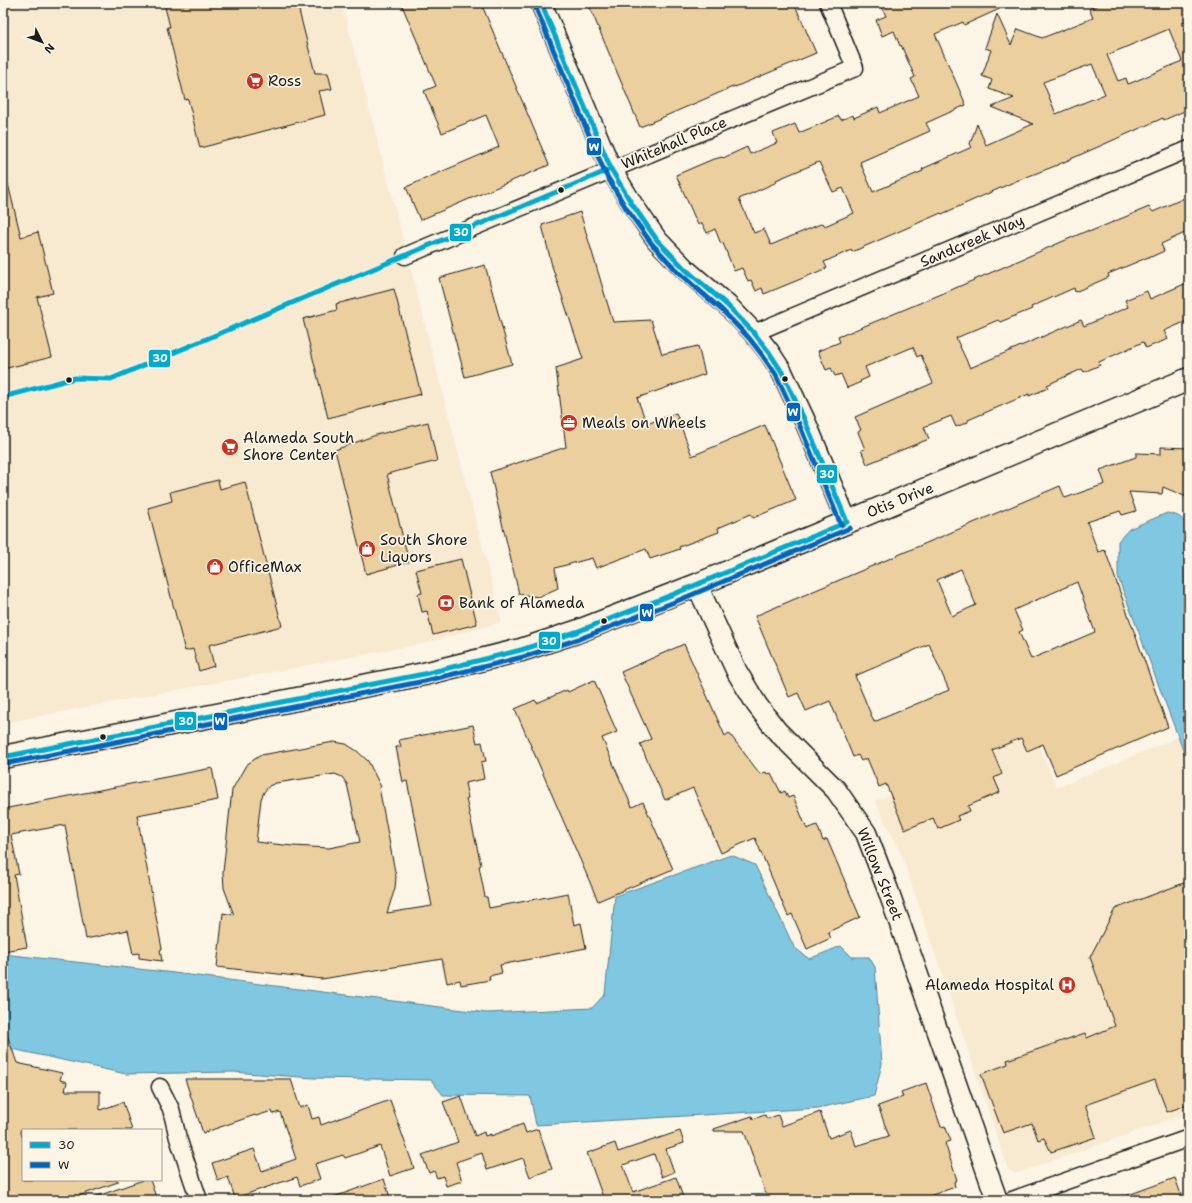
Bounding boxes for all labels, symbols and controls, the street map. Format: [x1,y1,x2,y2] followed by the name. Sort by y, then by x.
[22,22,62,62] north arrow
[40,40,58,57] text: N
[245,71,265,91] supermarket icon: Ross
[268,71,301,91] place label: Ross
[618,112,730,174] street label: Whitehall Place
[586,137,602,156] line badge: W
[589,140,600,155] text: W
[556,185,566,195] unlabelled marker
[917,210,1027,272] street label: Sandcreek Way
[449,223,472,242] line badge: 30
[453,225,469,240] text: 30
[148,349,171,368] line badge: 30
[152,351,168,366] text: 30
[780,374,790,384] unlabelled marker
[64,375,74,385] unlabelled marker
[786,402,801,422] line badge: W
[788,405,799,420] text: W
[559,413,579,433] office icon: Meals on Wheels
[582,413,706,433] place label: Meals on Wheels
[243,428,354,465] place label: Alameda South Shore Center
[220,437,240,457] supermarket icon: Alameda South Shore Center
[816,464,838,484] line badge: 30
[819,467,835,482] text: 30
[864,478,936,522] street label: Otis Drive
[380,530,468,567] place label: South Shore Liquors
[357,539,377,559] shop icon: South Shore Liquors
[205,557,225,577] shop icon: OfficeMax
[228,557,302,577] place label: OfficeMax
[436,593,456,613] bank icon: Bank of Alameda
[459,593,585,613] place label: Bank of Alameda
[639,603,654,622] line badge: W
[642,606,653,621] text: W
[599,616,609,626] unlabelled marker
[538,631,561,650] line badge: 30
[541,634,557,649] text: 30
[174,711,197,731] line badge: 30
[213,712,228,731] line badge: W
[178,714,194,729] text: 30
[215,714,226,729] text: W
[98,732,108,742] unlabelled marker
[852,825,908,923] street label: Willow Street
[925,975,1054,995] place label: Alameda Hospital
[1057,975,1077,995] hospital icon: Alameda Hospital
[22,1129,162,1181] legend
[58,1137,75,1153] text: 30
[58,1157,70,1173] text: W

